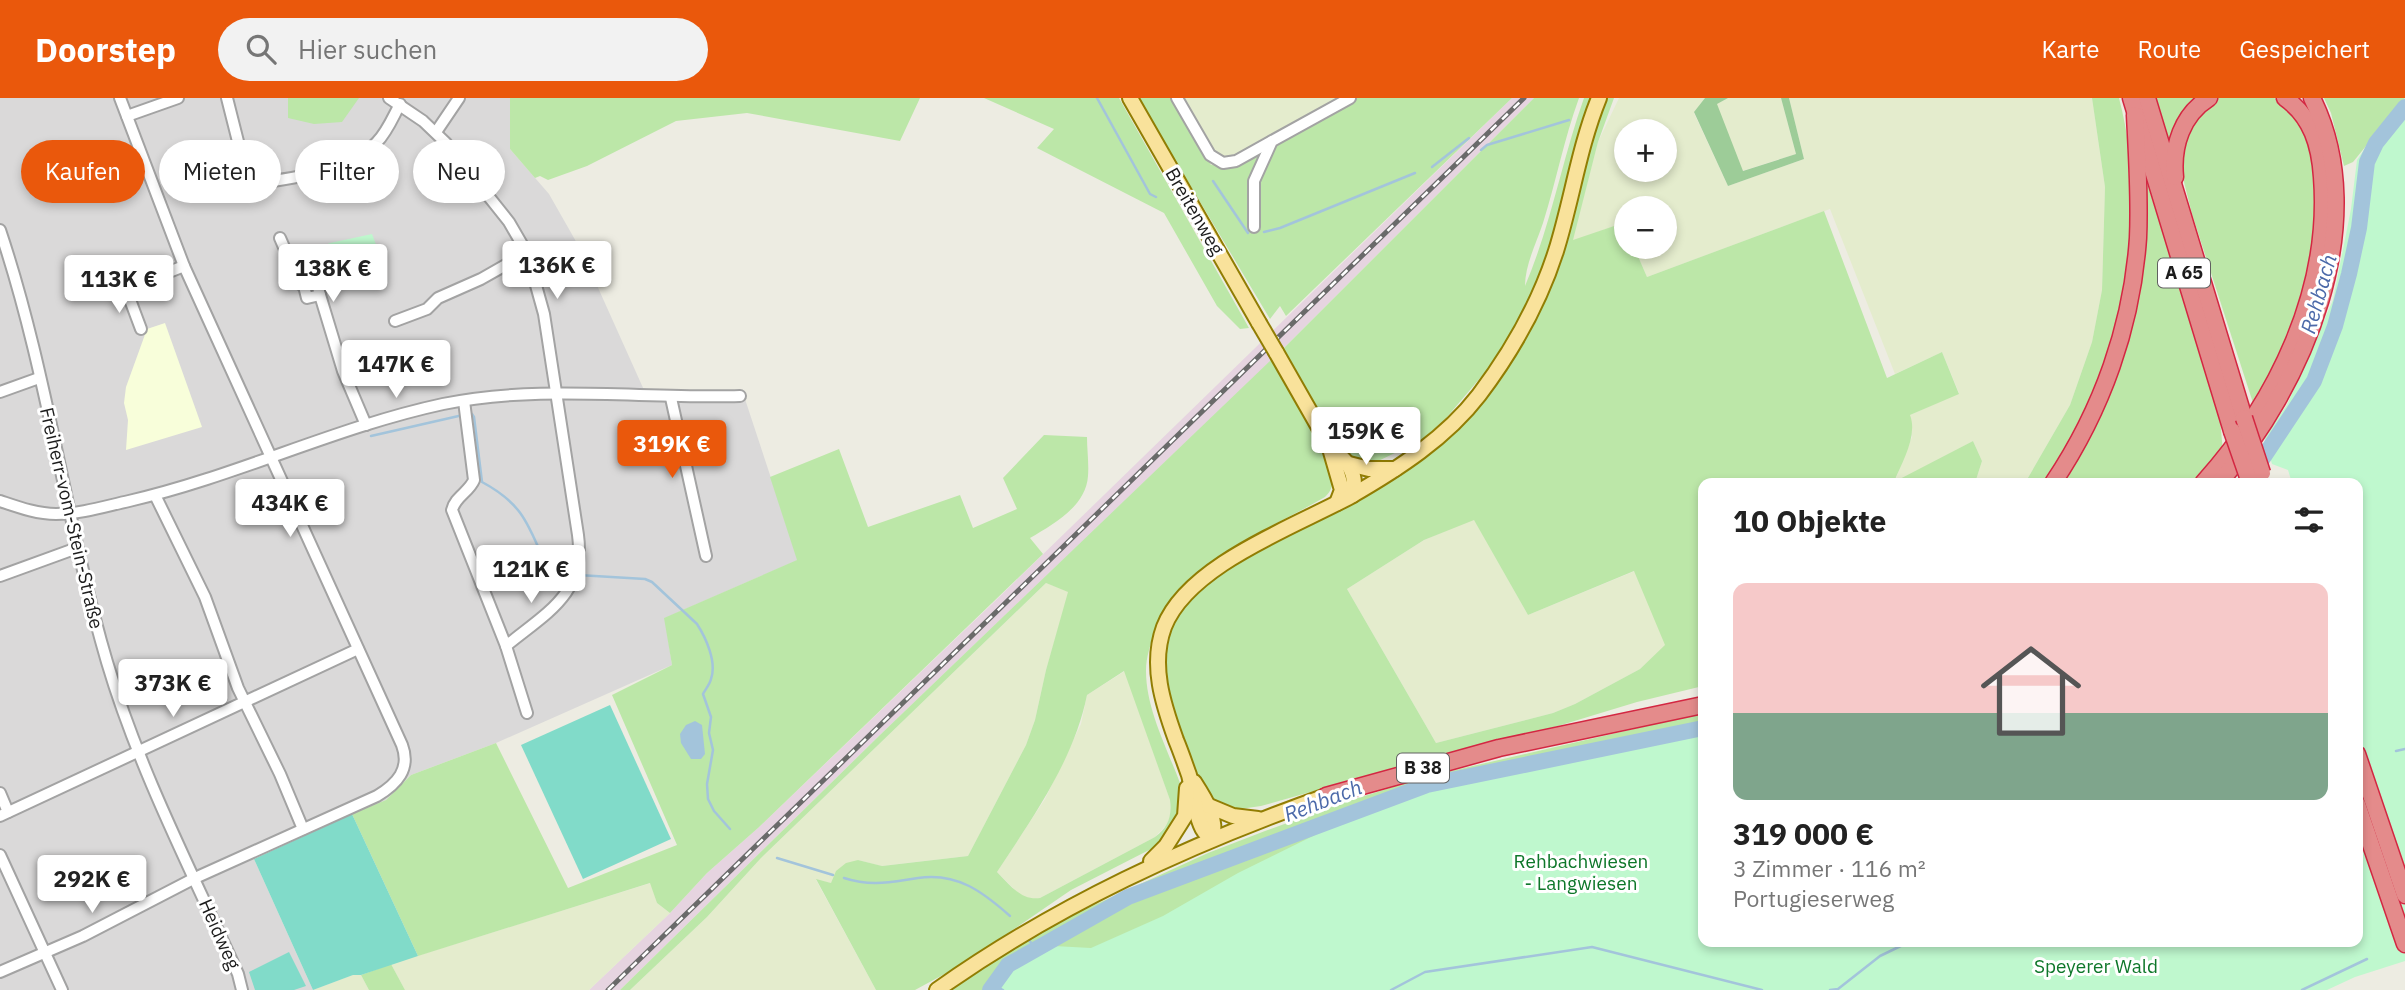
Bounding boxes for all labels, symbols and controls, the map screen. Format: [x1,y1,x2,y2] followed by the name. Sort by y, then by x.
[218,18,708,81] search box
[35,28,176,71] text: Doorstep
[242,30,280,68] icon: search
[298,32,437,66] text: Hier suchen
[2041,33,2100,65] text: Karte
[2138,33,2201,65] text: Route
[2239,33,2370,65] text: Gespeichert
[1614,119,1677,259] map controls
[1614,119,1677,182] button: +
[21,140,145,203] chip: Kaufen
[159,140,281,203] chip: Mieten
[295,140,399,203] chip: Filter
[413,140,505,203] chip: Neu
[1160,163,1230,259] street label: Breitenweg
[1614,196,1677,259] button: −
[500,242,614,301] pin: 136K €
[276,244,390,304] pin: 138K €
[518,249,596,279] text: 136K €
[2293,251,2343,337] water label: Rehbach
[294,252,372,282] text: 138K €
[62,256,176,315] pin: 113K €
[2158,258,2210,288] road number: A 65
[80,263,158,293] text: 113K €
[339,341,453,400] pin: 147K €
[357,348,435,378] text: 147K €
[35,405,109,631] street label: Freiherr-vom-Stein-Straße
[1309,408,1423,467] pin: 159K €
[1327,415,1405,445] text: 159K €
[615,420,729,480] pin: 319K €
[633,428,711,458] text: 319K €
[233,480,347,539] pin: 434K €
[251,487,329,517] text: 434K €
[1733,501,1886,540] text: 10 Objekte
[2290,501,2328,539] icon: filters
[474,546,588,605] pin: 121K €
[492,553,570,583] text: 121K €
[1968,628,2094,754] icon: home
[116,660,230,719] pin: 373K €
[134,667,212,697] text: 373K €
[1397,754,1449,782] road number: B 38
[1280,772,1366,828] water label: Rehbach
[1733,814,1874,853] text: 319 000 €
[1514,849,1648,895] park label: Rehbachwiesen - Langwiesen
[1733,853,1926,883] text: 3 Zimmer · 116 m²
[35,856,149,915] pin: 292K €
[53,863,131,893] text: 292K €
[1733,883,1894,913] text: Portugieserweg
[194,895,246,973] street label: Heidweg
[2034,954,2158,978] park label: Speyerer Wald

